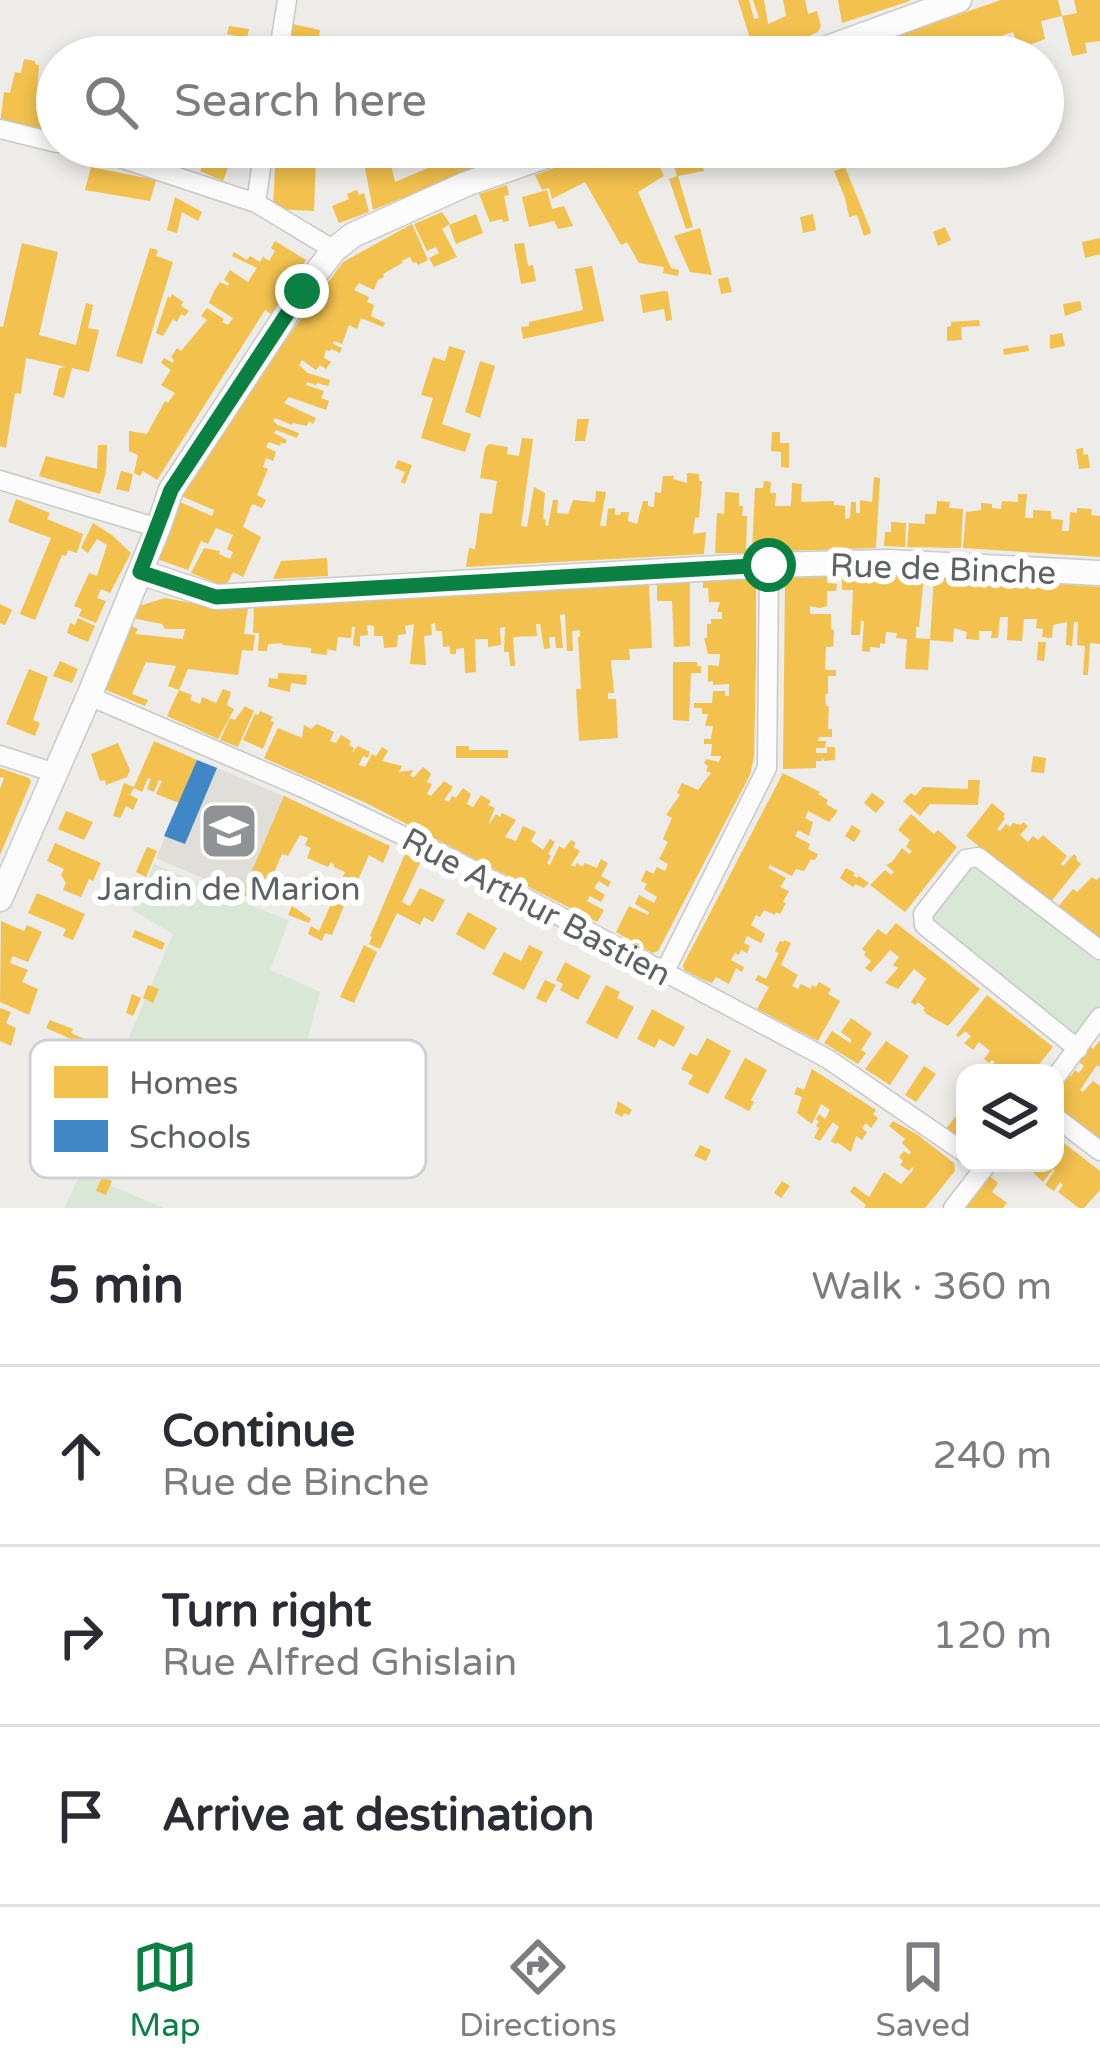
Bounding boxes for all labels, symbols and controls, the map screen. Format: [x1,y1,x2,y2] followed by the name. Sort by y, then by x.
[36,36,1064,168] search box
[78,69,144,135] icon: search
[174,75,427,129] text: Search here
[275,264,329,318] route end
[742,538,796,592] route start
[829,546,1057,593] street label: Rue de Binche
[198,800,260,862] school or university icon: Jardin de Marion
[395,820,677,995] street label: Rue Arthur Bastien
[97,870,361,909] place label: Jardin de Marion
[30,1040,426,1178] legend
[129,1064,238,1103] text: Homes
[956,1064,1064,1172] map controls
[956,1064,1064,1172] button: layers
[129,1118,251,1157] text: Schools
[48,1255,184,1317] text: 5 min
[811,1263,1052,1310] text: Walk · 360 m
[162,1405,355,1459] text: Continue
[48,1423,114,1489] icon: ahead
[933,1432,1052,1479] text: 240 m
[162,1459,429,1506] text: Rue de Binche
[162,1585,371,1639] text: Turn right
[48,1603,114,1669] icon: right
[933,1612,1052,1659] text: 120 m
[162,1639,517,1686] text: Rue Alfred Ghislain
[48,1783,114,1849] icon: arrive
[162,1789,594,1843] text: Arrive at destination
[129,1934,201,2045] tab: Map
[459,1934,617,2045] tab: Directions
[875,1934,971,2045] tab: Saved

